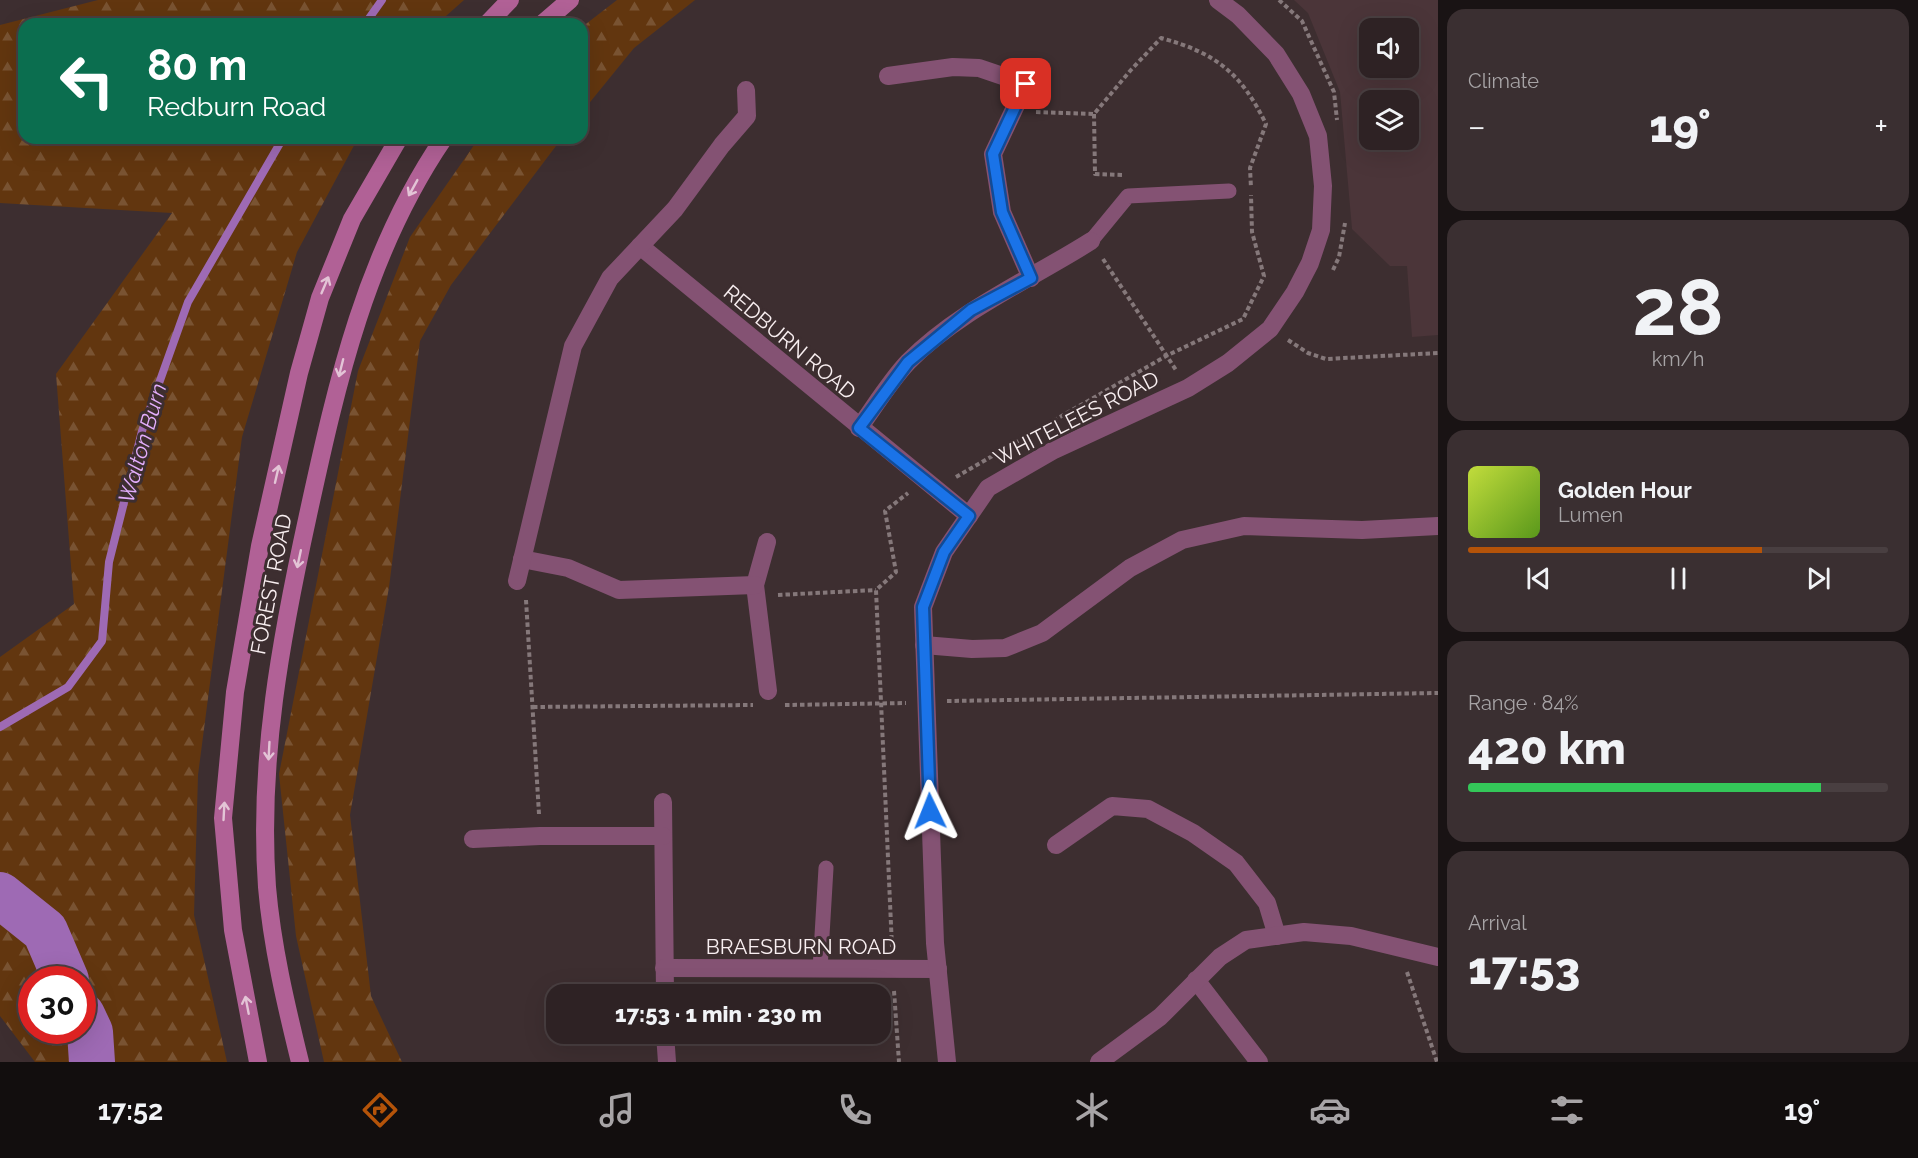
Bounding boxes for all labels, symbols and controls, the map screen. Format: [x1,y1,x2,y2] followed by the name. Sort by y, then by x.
[1359,18,1419,150] map controls
[1359,18,1419,78] button: sound
[147,41,247,90] text: 80 m
[48,42,126,120] icon: left
[1000,58,1051,109] pin
[1009,67,1042,100] icon: arrive
[1468,69,1539,93] text: Climate
[1359,90,1419,150] button: layers
[147,91,326,122] text: Redburn Road
[1649,100,1711,153] text: 19°
[1468,107,1486,146] text: −
[1874,107,1888,146] text: +
[407,178,418,196] one-way arrow
[1632,262,1724,353] text: 28
[320,276,331,295] one-way arrow
[719,279,861,405] street label: REDBURN ROAD
[1652,347,1704,371] text: km/h
[335,359,347,378] one-way arrow
[989,365,1163,471] street label: WHITELEES ROAD
[113,380,171,506] water label: Walton Burn
[271,465,283,484] one-way arrow
[1558,477,1692,503] text: Golden Hour
[1558,503,1623,527] text: Lumen
[245,512,297,656] street label: FOREST ROAD
[292,549,304,568] one-way arrow
[1522,562,1555,595] icon: previous
[1662,562,1695,595] icon: pause
[1802,562,1835,595] icon: next
[1468,691,1579,715] text: Range · 84%
[1468,722,1626,775] text: 420 km
[263,741,274,761] one-way arrow
[898,779,962,843] position arrow
[218,802,229,822] one-way arrow
[1468,911,1527,935] text: Arrival
[706,934,896,959] street label: BRAESBURN ROAD
[1468,942,1580,995] text: 17:53
[18,966,96,1044] speed limit sign: 30
[241,995,252,1015] one-way arrow
[615,1001,822,1027] text: 17:53 · 1 min · 230 m
[359,1089,401,1131] icon: directions
[596,1089,638,1131] icon: music
[834,1089,876,1131] icon: phone
[1071,1089,1113,1131] icon: climate
[1309,1089,1351,1131] icon: car
[1546,1089,1588,1131] icon: filters
[98,1095,163,1126] text: 17:52
[1784,1095,1820,1126] text: 19°

